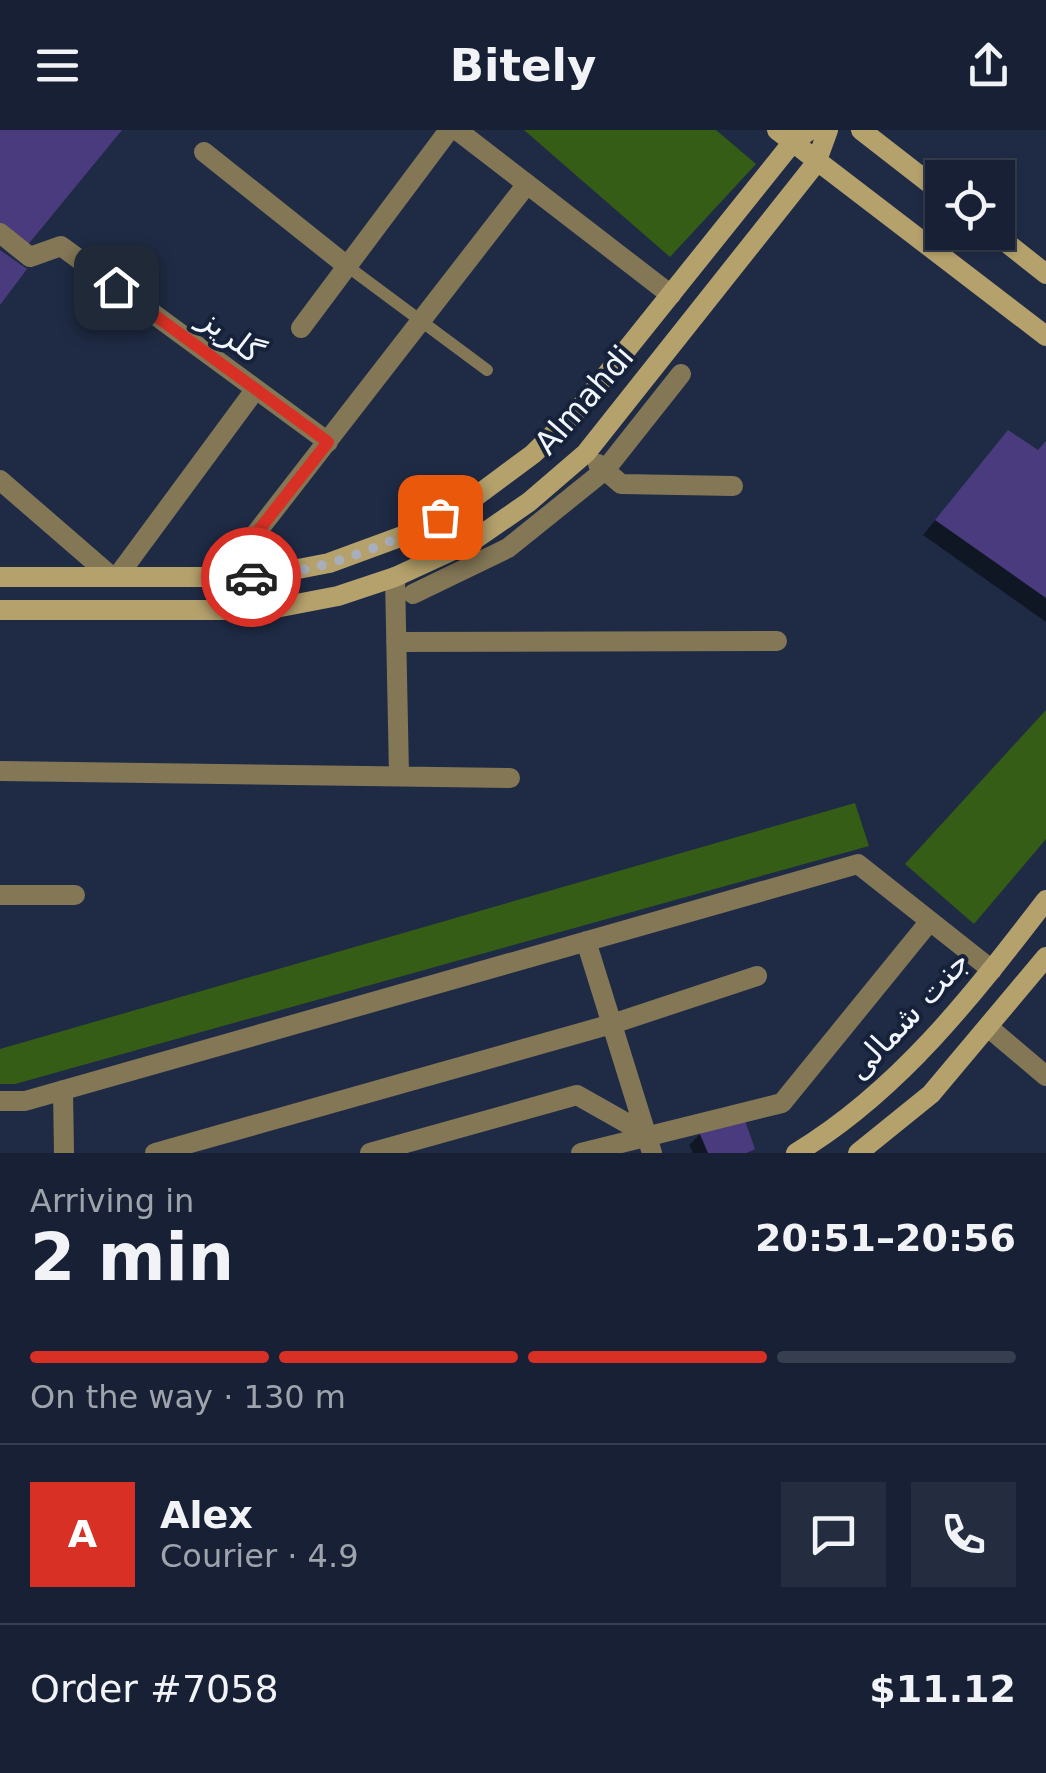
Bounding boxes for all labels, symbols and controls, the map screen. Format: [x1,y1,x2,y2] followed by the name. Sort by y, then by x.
[30,38,85,93] icon: menu
[961,38,1016,93] icon: share
[450,39,596,92] text: Bitely
[925,160,1015,250] map controls
[925,160,1015,250] button: locate
[74,245,159,330] pin
[89,260,144,315] icon: home
[190,298,271,372] street label: گلریز
[527,338,641,462] street label: Almahdi
[398,475,483,560] pin
[413,490,468,545] icon: bag
[201,527,301,627] courier
[224,550,279,605] icon: car
[839,943,977,1087] street label: جنت شمالی
[30,1182,194,1220] text: Arriving in
[755,1216,1016,1260] text: 20:51–20:56
[30,1220,234,1295] text: 2 min
[30,1378,346,1416] text: On the way · 130 m
[781,1482,886,1587] button: chat
[911,1482,1016,1587] button: phone
[160,1493,253,1537] text: Alex
[68,1512,97,1556] text: A
[160,1537,359,1575] text: Courier · 4.9
[30,1667,279,1711] text: Order #7058
[869,1667,1016,1711] text: $11.12

